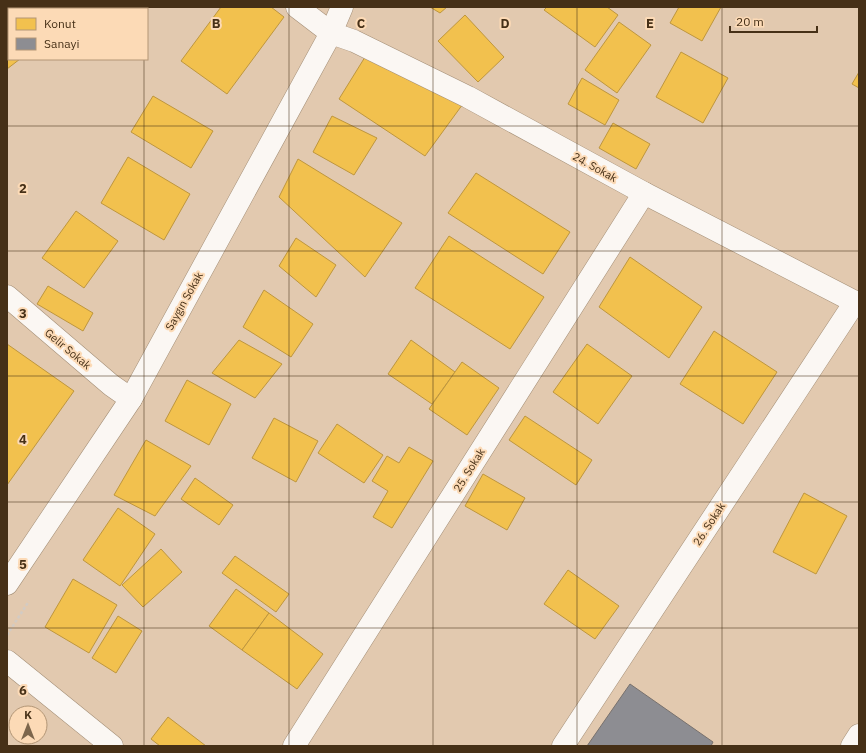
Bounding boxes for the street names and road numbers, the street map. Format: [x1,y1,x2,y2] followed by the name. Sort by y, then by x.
[570,149,620,185] street label: 24. Sokak
[162,269,206,333] street label: Saygın Sokak
[42,326,94,372] street label: Gelir Sokak
[450,445,488,494] street label: 25. Sokak
[690,500,728,548] street label: 26. Sokak

